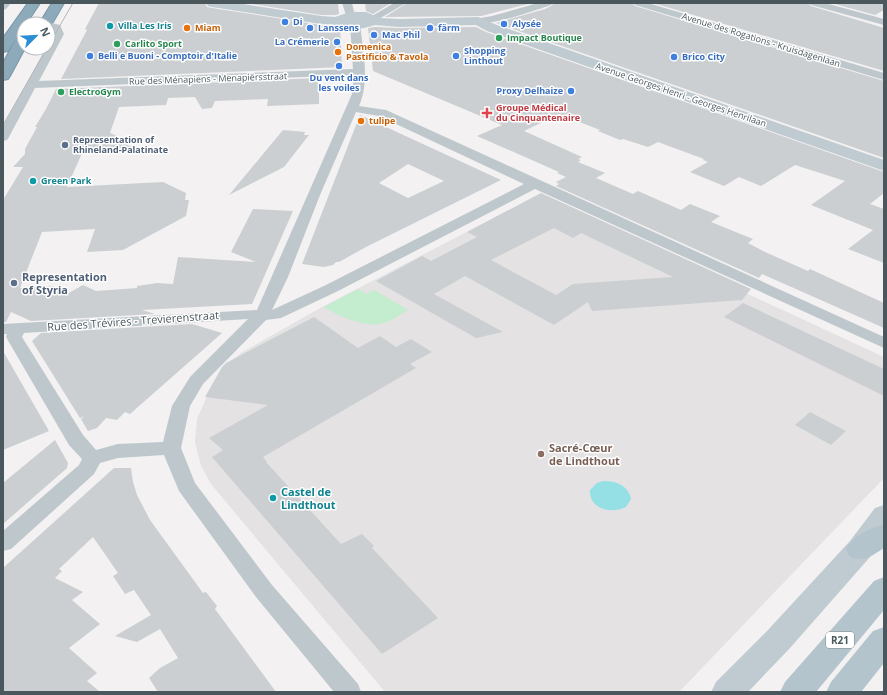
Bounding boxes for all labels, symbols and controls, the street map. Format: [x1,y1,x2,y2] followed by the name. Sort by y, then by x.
[680,9,842,70] street label: Avenue des Rogations - Kruisdagenlaan
[293,15,303,28] place label: Di
[16,16,56,56] north arrow
[280,17,290,27] marker: Di
[512,17,541,30] place label: Alysée
[118,19,172,32] place label: Villa Les Iris
[499,19,509,29] marker: Alysée
[105,21,115,31] marker: Villa Les Iris
[195,21,221,34] place label: Miam
[318,21,360,34] place label: Lanssens
[438,21,460,34] place label: färm
[182,23,192,33] marker: Miam
[305,23,315,33] marker: Lanssens
[425,23,435,33] marker: färm
[37,25,54,39] text: N
[382,28,420,41] place label: Mac Phil
[369,30,379,40] marker: Mac Phil
[507,31,582,44] place label: Impact Boutique
[494,33,504,43] marker: Impact Boutique
[275,35,329,48] place label: La Crémerie
[125,37,182,50] place label: Carlito Sport
[332,37,342,47] marker: La Crémerie
[112,39,122,49] marker: Carlito Sport
[346,40,428,63] place label: Domenica Pastificio & Tavola
[464,44,506,67] place label: Shopping Linthout
[333,47,343,57] marker: Domenica Pastificio & Tavola
[98,49,237,62] place label: Belli e Buoni - Comptoir d'Italie
[682,50,726,63] place label: Brico City
[85,51,95,61] marker: Belli e Buoni - Comptoir d'Italie
[451,51,461,61] marker: Shopping Linthout
[669,52,679,62] marker: Brico City
[594,59,768,130] street label: Avenue Georges Henri - Georges Henrilaan
[334,61,344,71] marker: Du vent dans les voiles
[129,69,287,88] street label: Rue des Ménapiens - Menapiërsstraat
[309,71,369,94] place label: Du vent dans les voiles
[496,84,563,97] place label: Proxy Delhaize
[69,85,121,98] place label: ElectroGym
[566,86,576,96] marker: Proxy Delhaize
[56,87,66,97] marker: ElectroGym
[496,101,580,124] place label: Groupe Médical du Cinquantenaire
[481,107,493,119] marker: Groupe Médical du Cinquantenaire
[369,114,395,127] place label: tulipe
[356,116,366,126] marker: tulipe
[73,133,168,156] place label: Representation of Rhineland-Palatinate
[60,140,70,150] marker: Representation of Rhineland-Palatinate
[41,174,92,187] place label: Green Park
[28,176,38,186] marker: Green Park
[22,269,107,297] place label: Representation of Styria
[9,278,19,288] marker: Representation of Styria
[47,307,219,334] street label: Rue des Trévires - Trevierenstraat
[549,440,620,468] place label: Sacré-Cœur de Lindthout
[536,449,546,459] marker: Sacré-Cœur de Lindthout
[281,484,336,512] place label: Castel de Lindthout
[268,493,278,503] marker: Castel de Lindthout
[826,632,854,648] road number: R21

